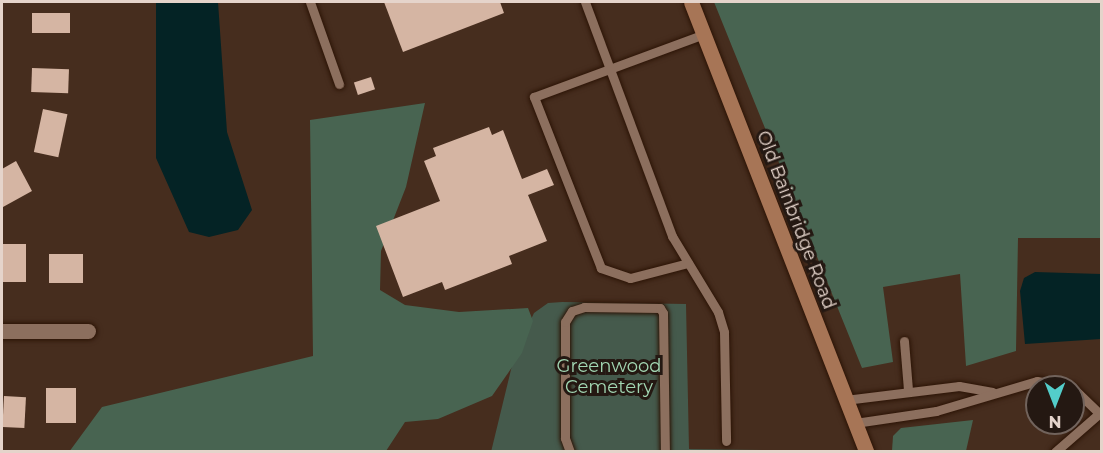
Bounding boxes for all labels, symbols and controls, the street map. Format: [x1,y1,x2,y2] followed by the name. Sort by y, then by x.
[752,128,840,312] street label: Old Bainbridge Road
[557,356,661,398] park label: Greenwood Cemetery
[1025,375,1085,435] north arrow
[1049,412,1061,431] text: N

